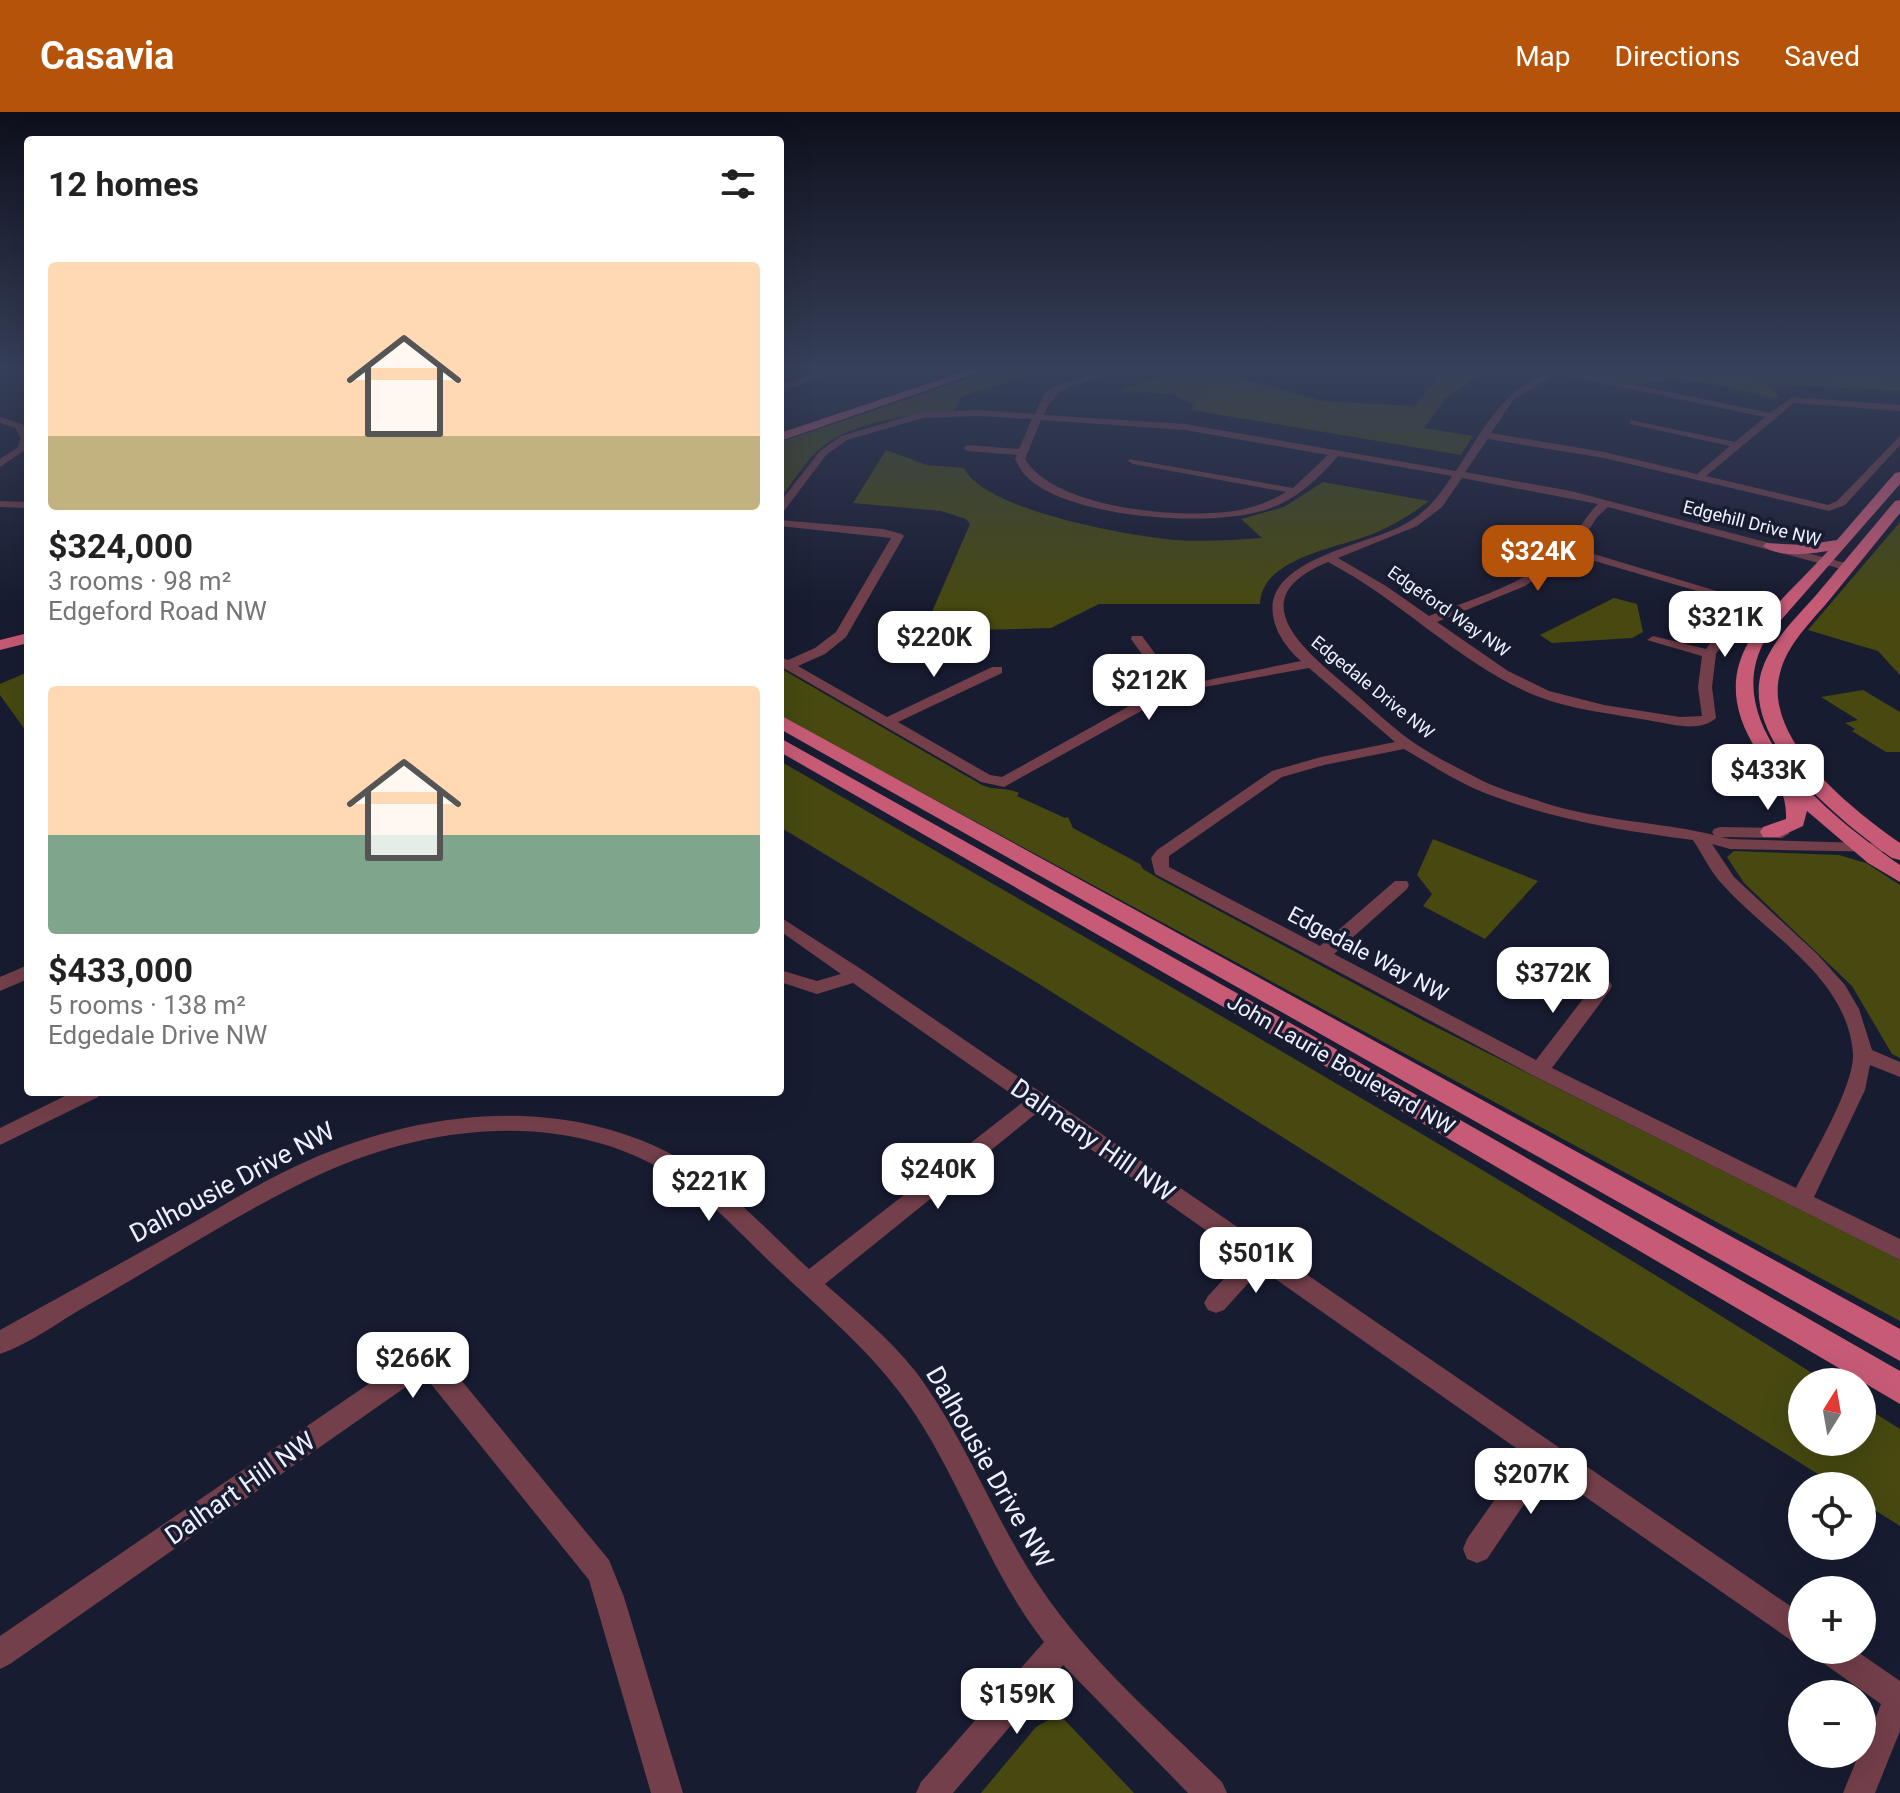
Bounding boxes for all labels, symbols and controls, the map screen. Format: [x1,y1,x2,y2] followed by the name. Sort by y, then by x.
[40,34,174,78] text: Casavia
[1515,40,1571,73] text: Map
[1615,40,1740,73] text: Directions
[1784,40,1860,73] text: Saved
[716,162,760,206] icon: filters
[48,164,199,204] text: 12 homes
[332,314,476,458] icon: home
[1681,496,1823,550] street label: Edgehill Drive NW
[1482,525,1594,593] pin: $324K
[48,526,193,566] text: $324,000
[1500,536,1576,566] text: $324K
[1384,561,1514,661] street label: Edgeford Way NW
[48,566,231,596] text: 3 rooms · 98 m²
[1669,591,1781,659] pin: $321K
[48,596,267,626] text: Edgeford Road NW
[1687,602,1763,632] text: $321K
[878,611,990,679] pin: $220K
[896,622,972,652] text: $220K
[1307,631,1439,743] street label: Edgedale Drive NW
[1093,654,1205,722] pin: $212K
[1111,665,1187,695] text: $212K
[332,738,476,882] icon: home
[1712,744,1824,812] pin: $433K
[1730,755,1806,785] text: $433K
[1284,901,1453,1007] street label: Edgedale Way NW
[1497,947,1609,1015] pin: $372K
[48,950,193,990] text: $433,000
[1515,958,1591,988] text: $372K
[1223,989,1460,1140] street label: John Laurie Boulevard NW
[48,990,246,1020] text: 5 rooms · 138 m²
[48,1020,267,1050] text: Edgedale Drive NW
[1005,1072,1181,1208] street label: Dalmeny Hill NW
[125,1115,339,1249] street label: Dalhousie Drive NW
[882,1143,994,1211] pin: $240K
[900,1154,976,1184] text: $240K
[653,1155,765,1223] pin: $221K
[671,1166,747,1196] text: $221K
[1200,1227,1312,1295] pin: $501K
[1218,1238,1294,1268] text: $501K
[357,1332,469,1400] pin: $266K
[375,1343,451,1373] text: $266K
[920,1361,1060,1573] street label: Dalhousie Drive NW
[1788,1368,1876,1456] north arrow
[1788,1368,1876,1768] map controls
[159,1425,321,1551] street label: Dalhart Hill NW
[1475,1448,1587,1516] pin: $207K
[1493,1459,1569,1489] text: $207K
[1788,1472,1876,1560] button: locate
[1788,1576,1876,1664] button: +
[961,1668,1073,1736] pin: $159K
[979,1679,1055,1709] text: $159K
[1788,1680,1876,1768] button: −

